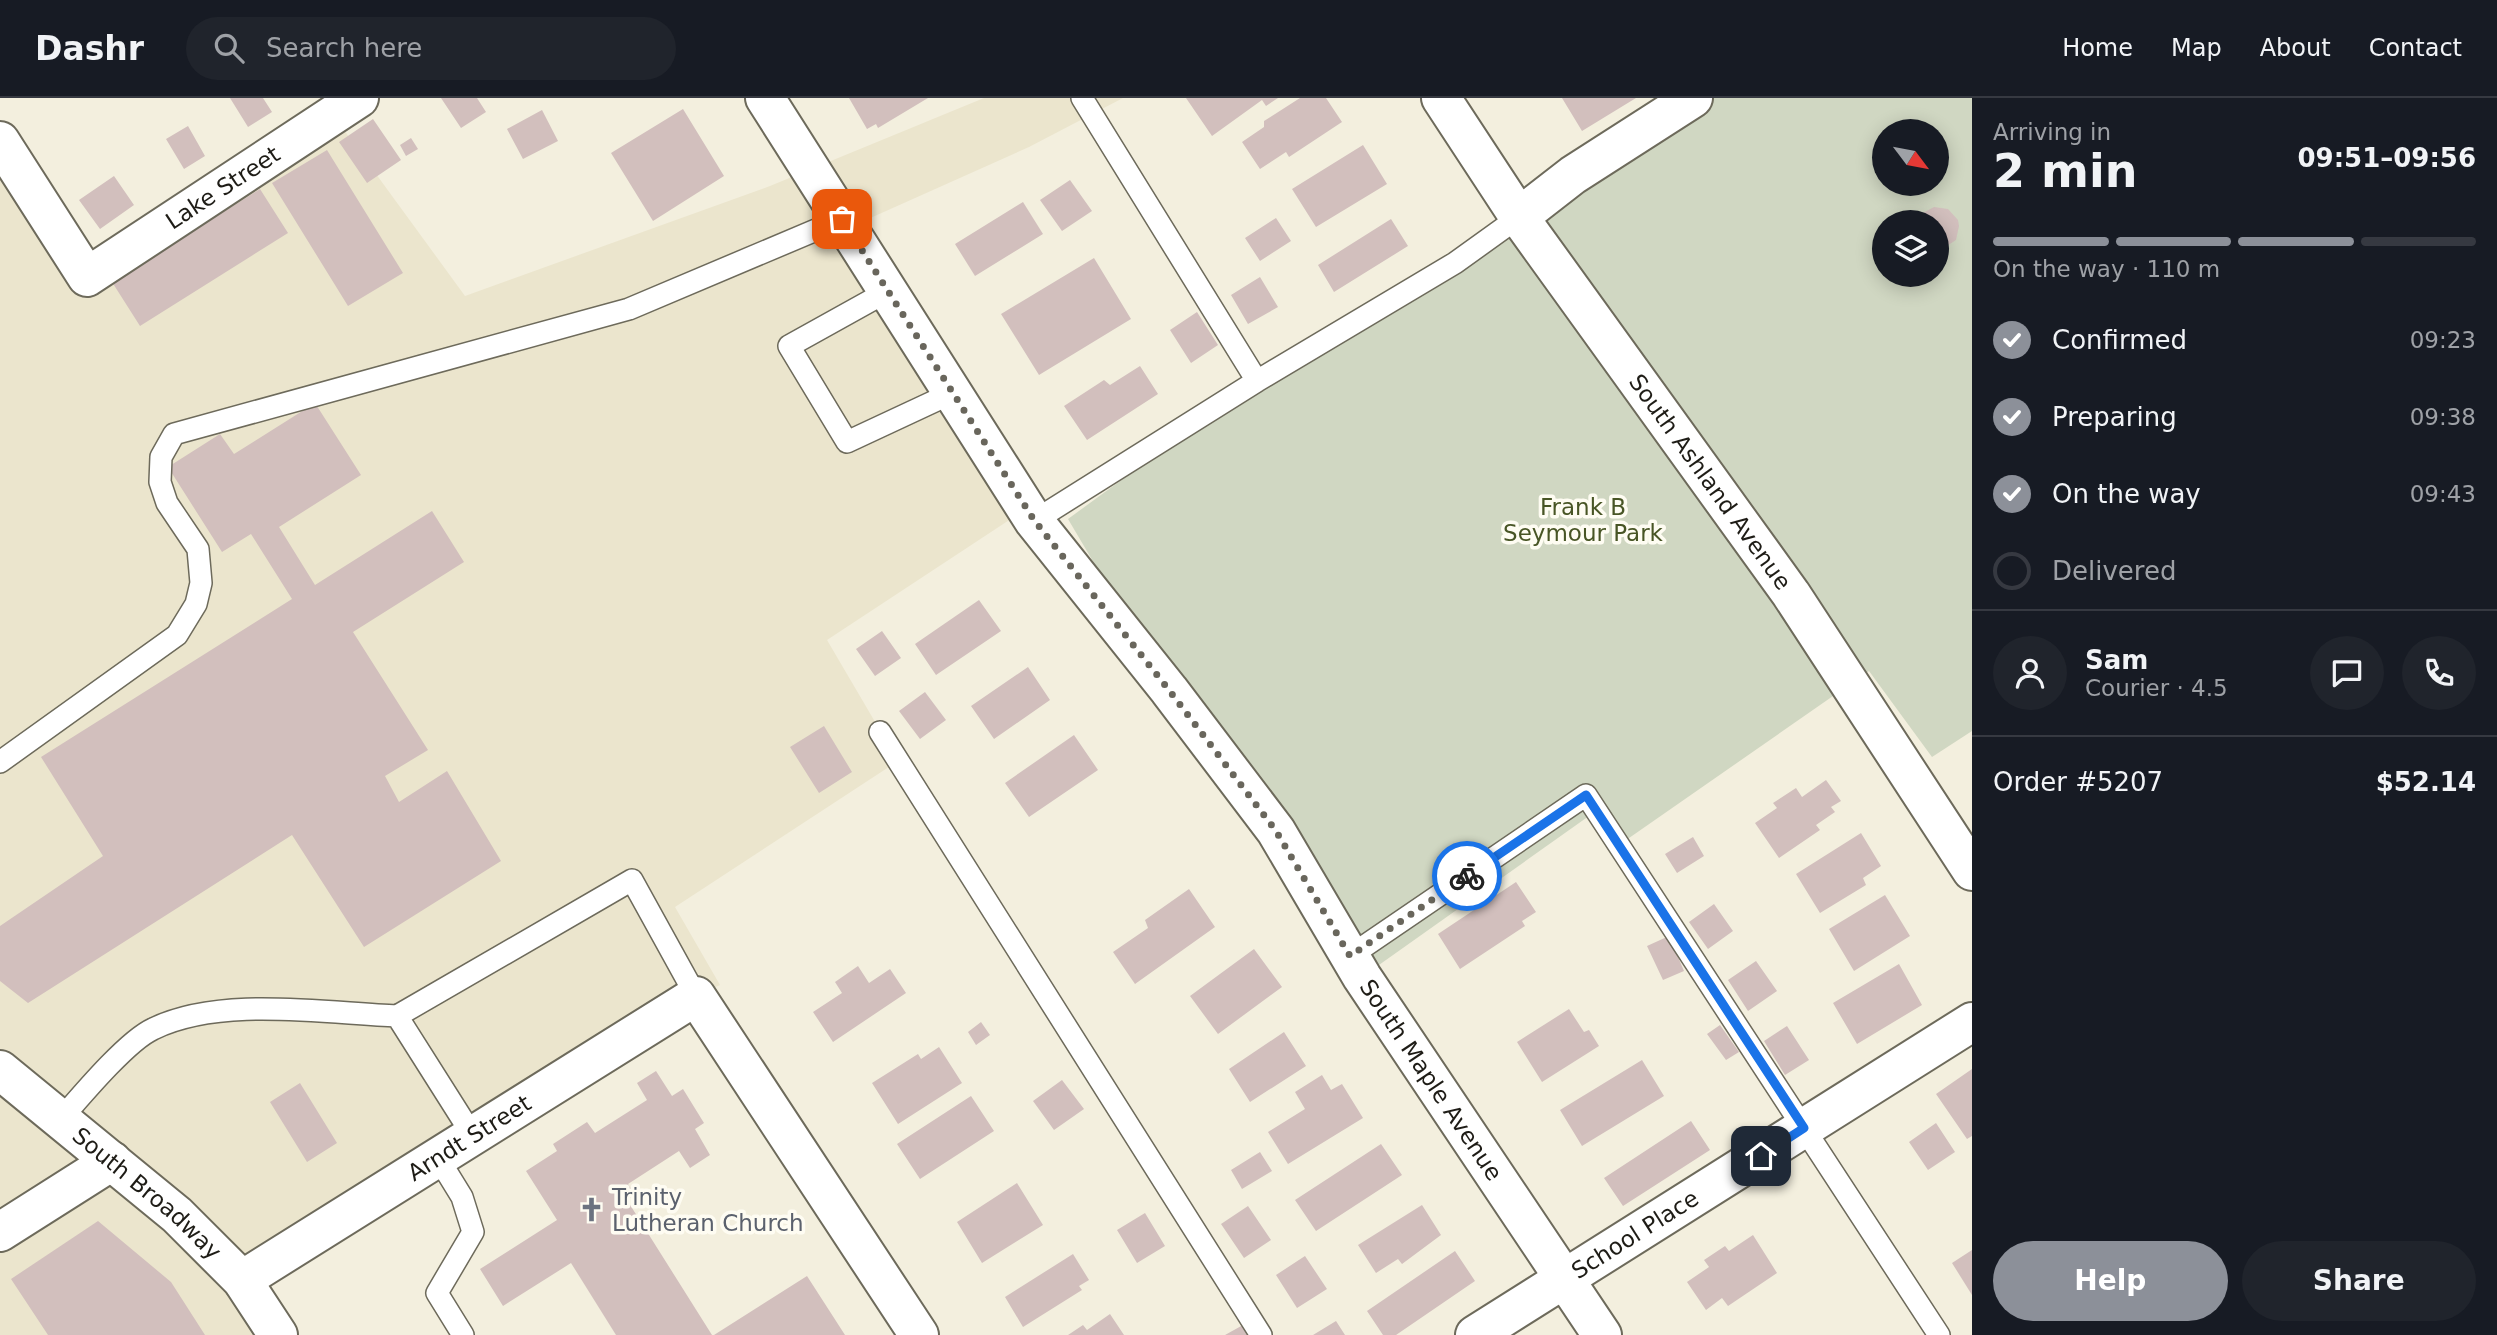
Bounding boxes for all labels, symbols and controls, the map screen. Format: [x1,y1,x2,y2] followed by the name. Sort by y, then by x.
[186,17,676,80] search box
[35,29,144,68] text: Dashr
[210,29,248,67] icon: search
[266,33,422,63] text: Search here
[2062,34,2133,62] text: Home
[2171,34,2222,62] text: Map
[2260,34,2331,62] text: About
[2369,34,2462,62] text: Contact
[1872,119,1950,196] north arrow
[1872,119,1949,287] map controls
[1993,119,2111,145] text: Arriving in
[161,141,285,234] street label: Lake Street
[2297,143,2476,173] text: 09:51–09:56
[1993,144,2137,198] text: 2 min
[812,189,872,249] pin
[823,200,861,238] icon: bag
[1872,210,1949,287] button: layers
[1993,256,2220,282] text: On the way · 110 m
[1993,321,2031,359] icon: check
[2052,325,2187,355] text: Confirmed
[2410,327,2476,353] text: 09:23
[1624,369,1796,595] street label: South Ashland Avenue
[1993,398,2031,436] icon: check
[2052,402,2177,432] text: Preparing
[2410,404,2476,430] text: 09:38
[1993,475,2031,513] icon: check
[2052,479,2201,509] text: On the way
[2410,481,2476,507] text: 09:43
[1503,494,1664,546] park label: Frank B Seymour Park
[2052,556,2176,586] text: Delivered
[1993,636,2067,710] button: person
[2310,636,2384,710] button: chat
[2402,636,2476,710] button: phone
[2085,645,2148,675] text: Sam
[2085,675,2228,701] text: Courier · 4.5
[1993,767,2163,797] text: Order #5207
[2376,767,2476,797] text: $52.14
[1432,841,1502,911] courier
[1448,857,1486,895] icon: bike
[1354,975,1508,1185] street label: South Maple Avenue
[403,1090,536,1186] street label: Arndt Street
[67,1122,227,1265] street label: South Broadway
[1731,1126,1791,1186] pin
[1742,1137,1780,1175] icon: home
[611,1184,804,1236] place label: Trinity Lutheran Church
[1567,1185,1703,1284] street label: School Place
[578,1196,606,1224] church icon: Trinity Lutheran Church
[1993,1241,2228,1321] button: Help
[2242,1241,2476,1321] button: Share

